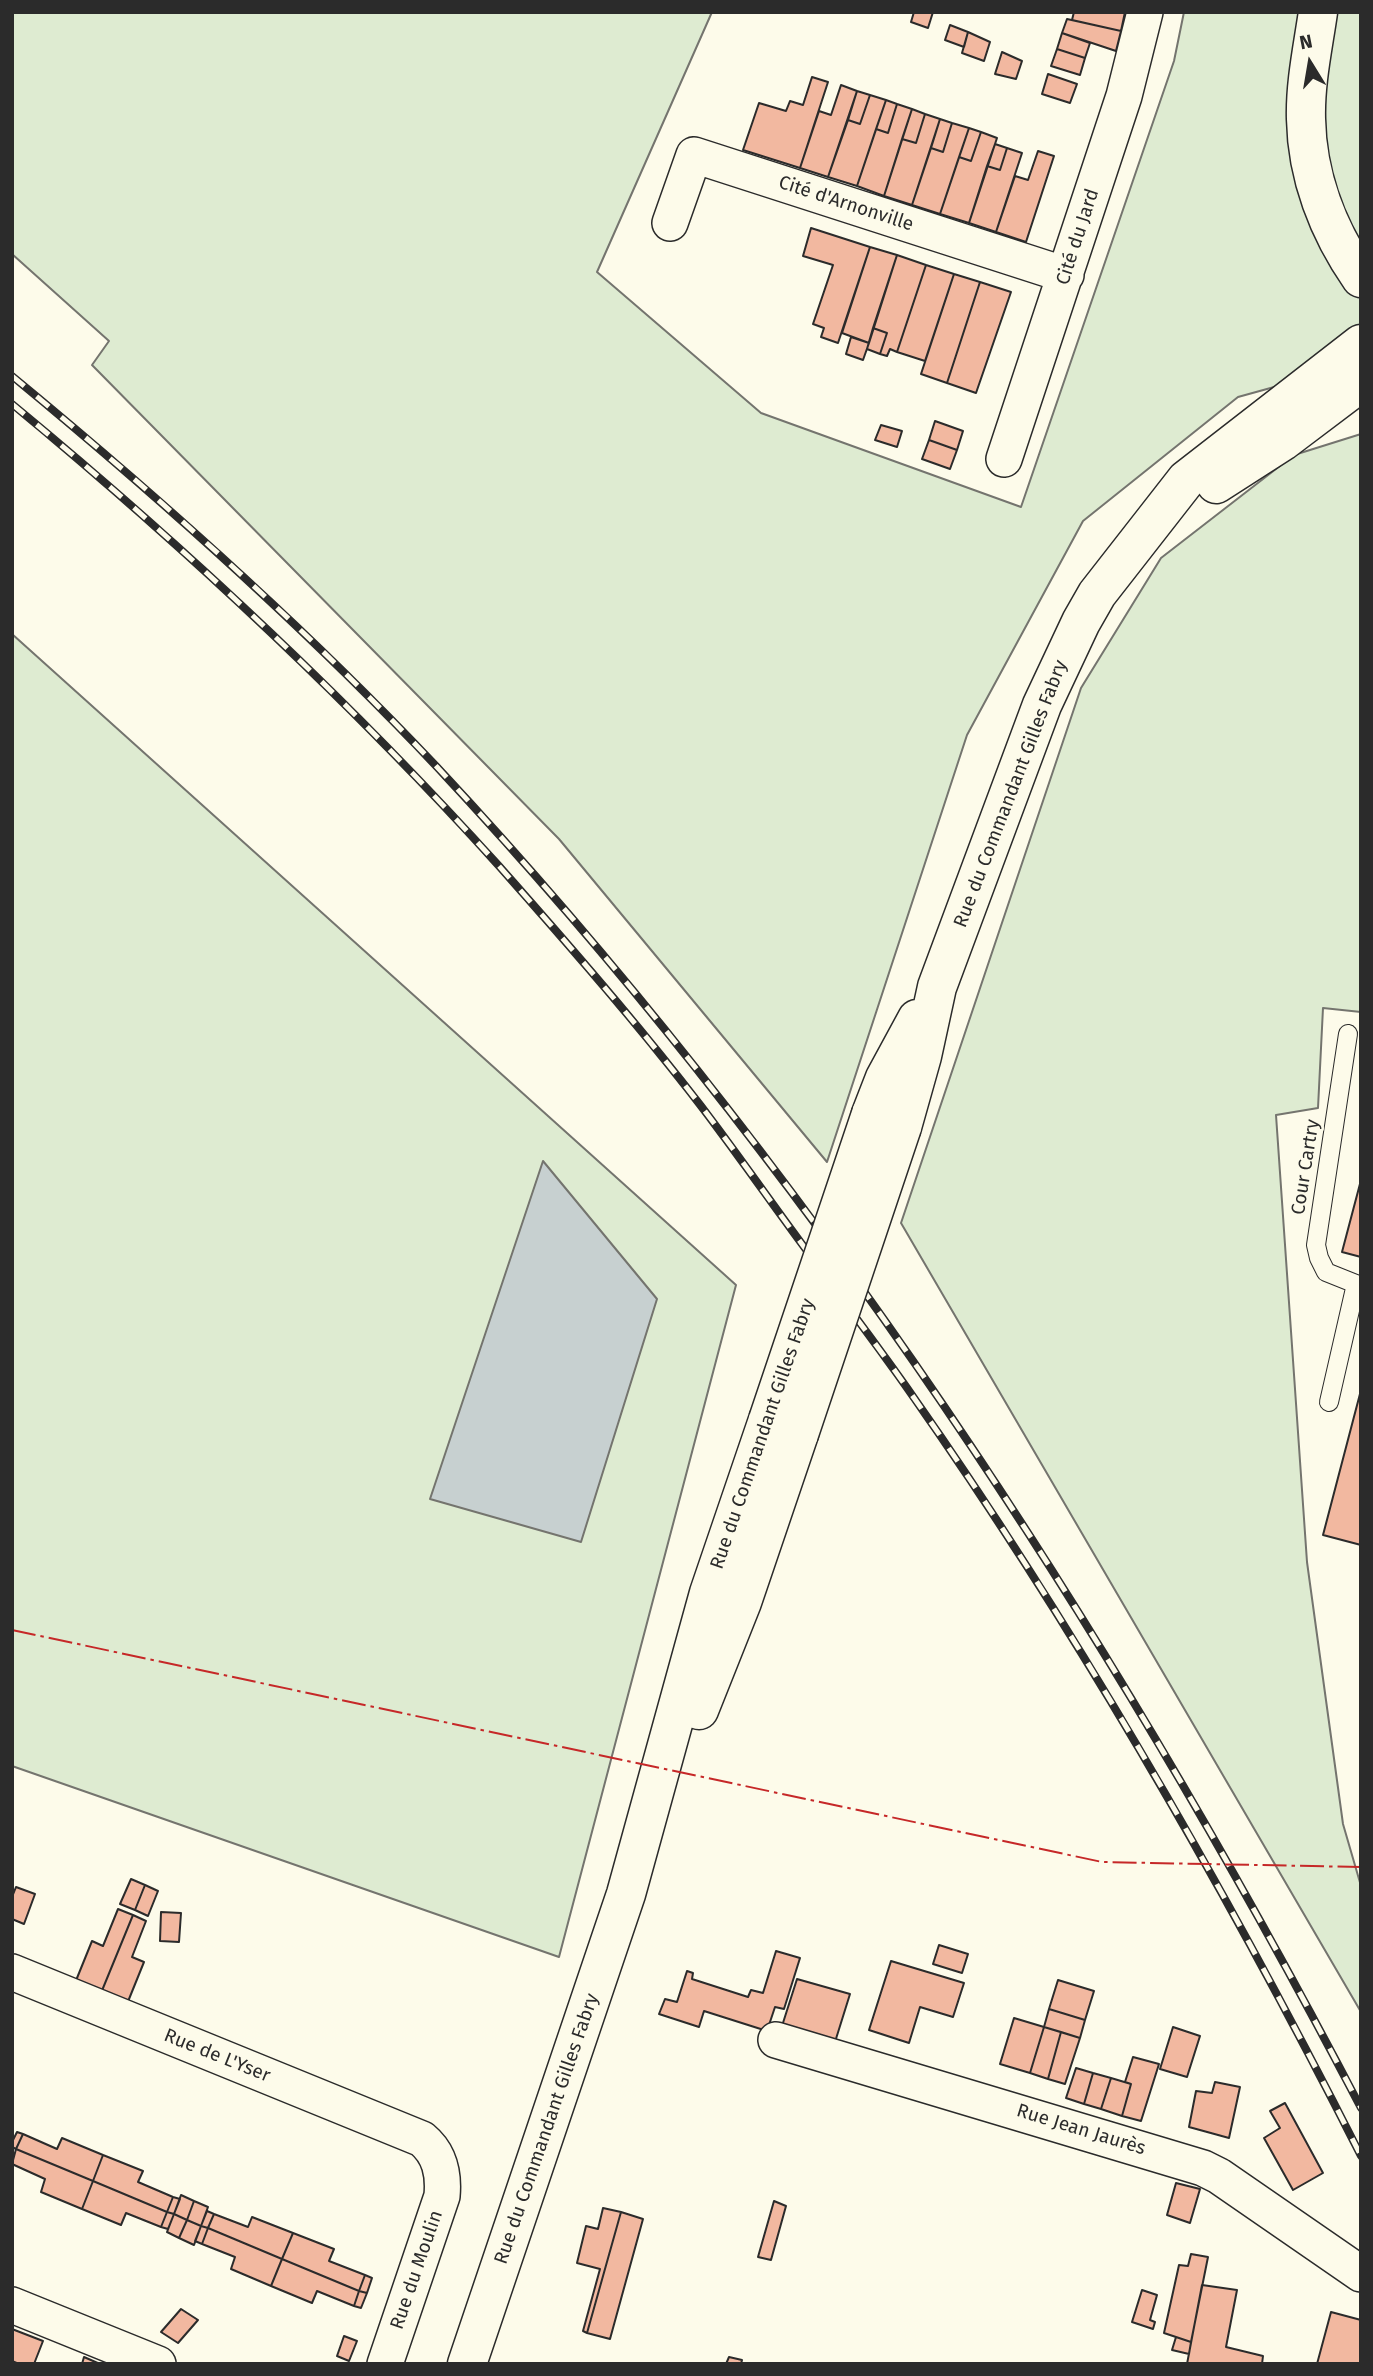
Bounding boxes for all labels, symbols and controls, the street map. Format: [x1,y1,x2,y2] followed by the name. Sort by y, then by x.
[1275,28,1345,98] north arrow
[1298,29,1314,54] text: N
[776,171,916,237] street label: Cité d'Arnonville
[1052,186,1104,288] street label: Cité du Jard
[949,657,1073,931] street label: Rue du Commandant Gilles Fabry
[1287,1118,1325,1216] street label: Cour Cartry
[706,1296,820,1572] street label: Rue du Commandant Gilles Fabry
[490,1991,604,2267] street label: Rue du Commandant Gilles Fabry
[161,2024,273,2088] street label: Rue de L'Yser
[1014,2100,1148,2160] street label: Rue Jean Jaurès
[386,2207,448,2333] street label: Rue du Moulin

